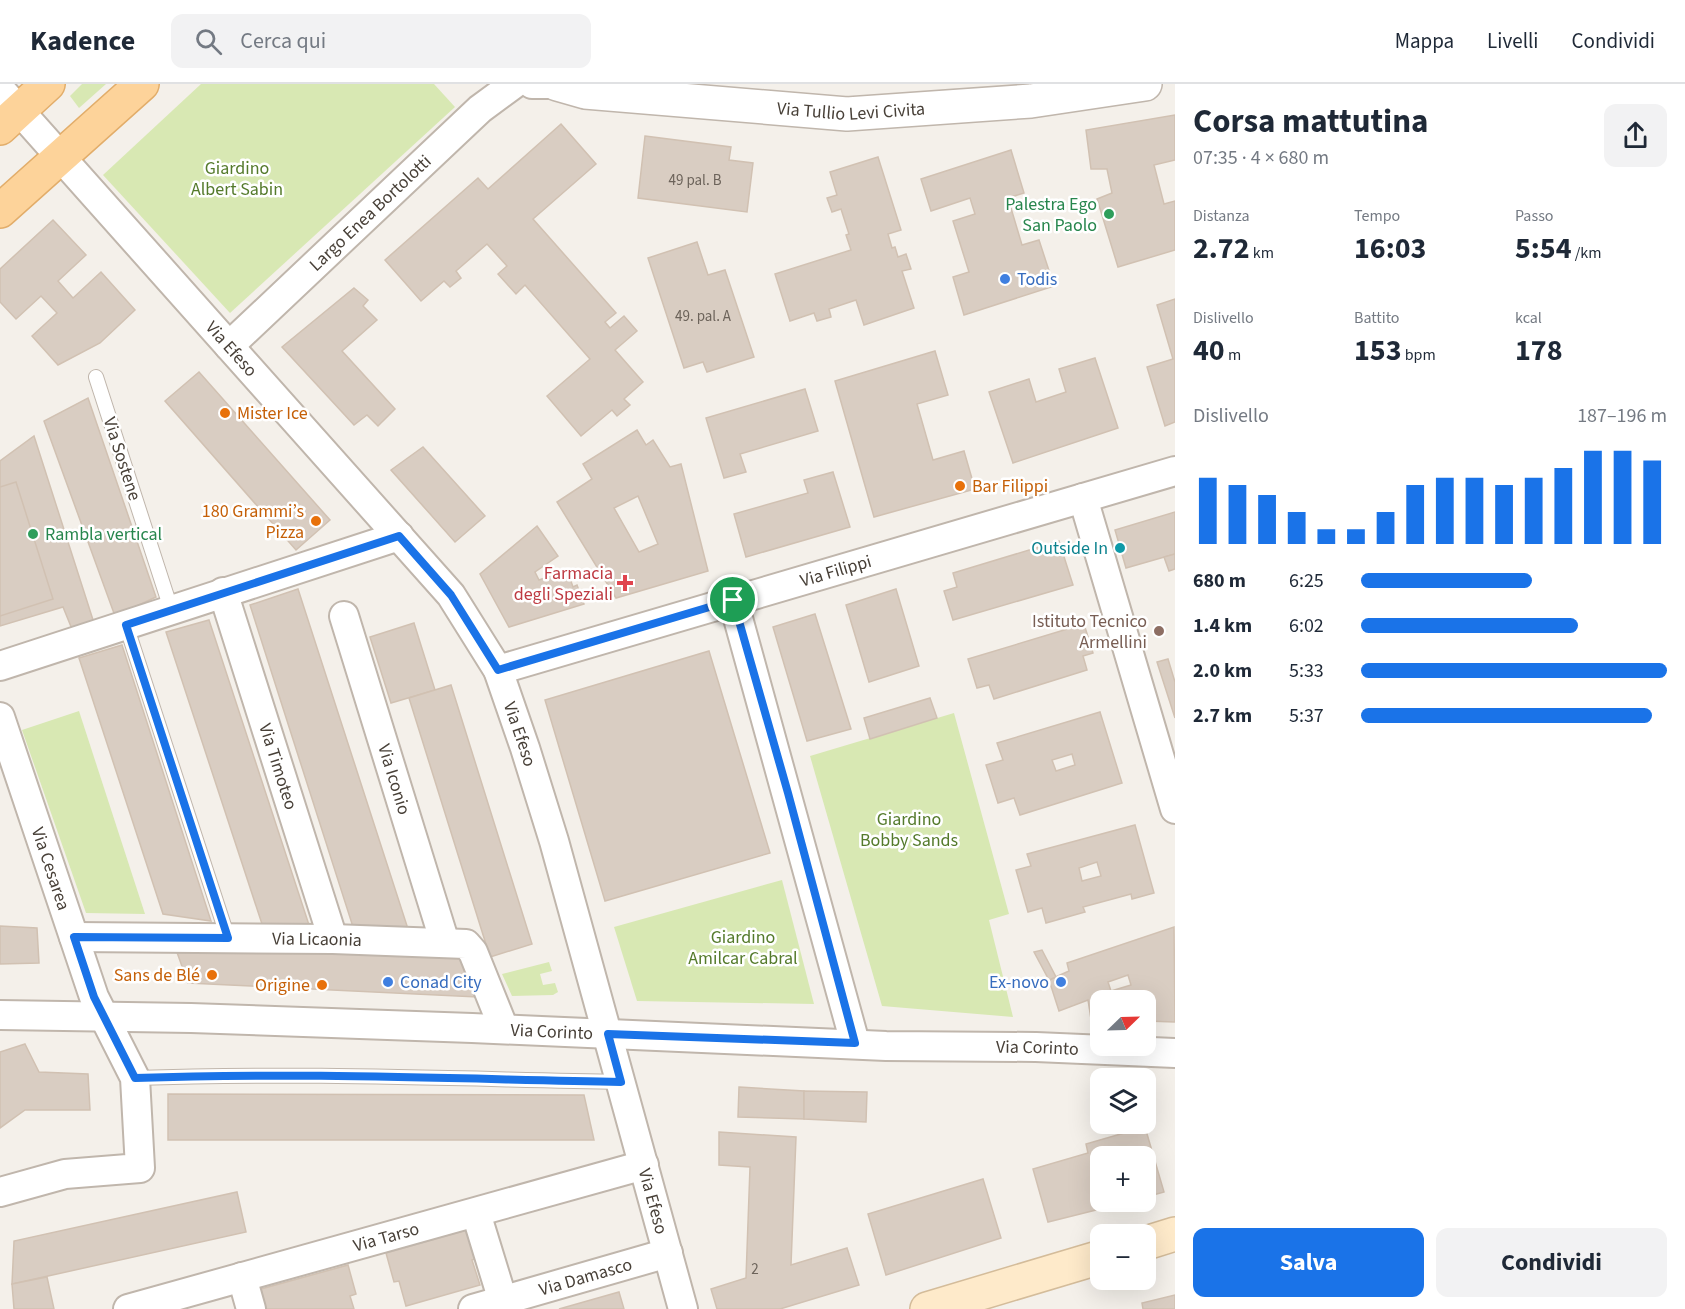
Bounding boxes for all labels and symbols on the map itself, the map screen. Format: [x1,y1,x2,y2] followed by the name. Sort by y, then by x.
[776,96,926,127] street label: Via Tullio Levi Civita
[304,149,437,277] street label: Largo Enea Bortolotti
[191,156,283,202] park label: Giardino Albert Sabin
[669,170,722,191] house number: 49 pal. B
[1005,192,1097,238] place label: Palestra Ego San Paolo
[1102,207,1116,221] marker: Palestra Ego San Paolo
[1017,267,1057,292] place label: Todis
[998,272,1012,286] marker: Todis
[675,306,732,327] house number: 49. pal. A
[200,315,263,382] street label: Via Efeso
[237,401,308,426] place label: Mister Ice
[218,406,232,420] marker: Mister Ice
[97,414,147,504] street label: Via Sostene
[972,474,1048,499] place label: Bar Filippi
[953,479,967,493] marker: Bar Filippi
[202,499,304,545] place label: 180 Grammi’s Pizza
[309,514,323,528] marker: 180 Grammi’s Pizza
[45,522,162,547] place label: Rambla vertical
[26,527,40,541] marker: Rambla vertical
[1031,536,1108,561] place label: Outside In
[1113,541,1127,555] marker: Outside In
[797,548,874,593] street label: Via Filippi
[514,561,613,607] place label: Farmacia degli Speziali
[707,574,758,625] pin
[618,576,632,590] marker: Farmacia degli Speziali
[1032,609,1147,655] place label: Istituto Tecnico Armellini
[1152,624,1166,638] marker: Istituto Tecnico Armellini
[497,698,543,770] street label: Via Efeso
[253,720,304,813] street label: Via Timoteo
[372,741,417,818] street label: Via Iconio
[860,807,958,853] park label: Giardino Bobby Sands
[25,824,76,913] street label: Via Cesarea
[688,925,798,971] park label: Giardino Amilcar Cabral
[272,926,362,953] street label: Via Licaonia
[114,963,200,988] place label: Sans de Blé
[205,968,219,982] marker: Sans de Blé
[400,970,482,995] place label: Conad City
[989,970,1049,995] place label: Ex-novo
[255,973,310,998] place label: Origine
[381,975,395,989] marker: Conad City
[1054,975,1068,989] marker: Ex-novo
[315,978,329,992] marker: Origine
[1090,990,1156,1056] north arrow
[510,1017,594,1046] street label: Via Corinto
[996,1034,1079,1061] street label: Via Corinto
[632,1166,674,1237] street label: Via Efeso
[350,1216,422,1258] street label: Via Tarso
[536,1251,635,1302] street label: Via Damasco
[751,1259,759,1280] house number: 2

